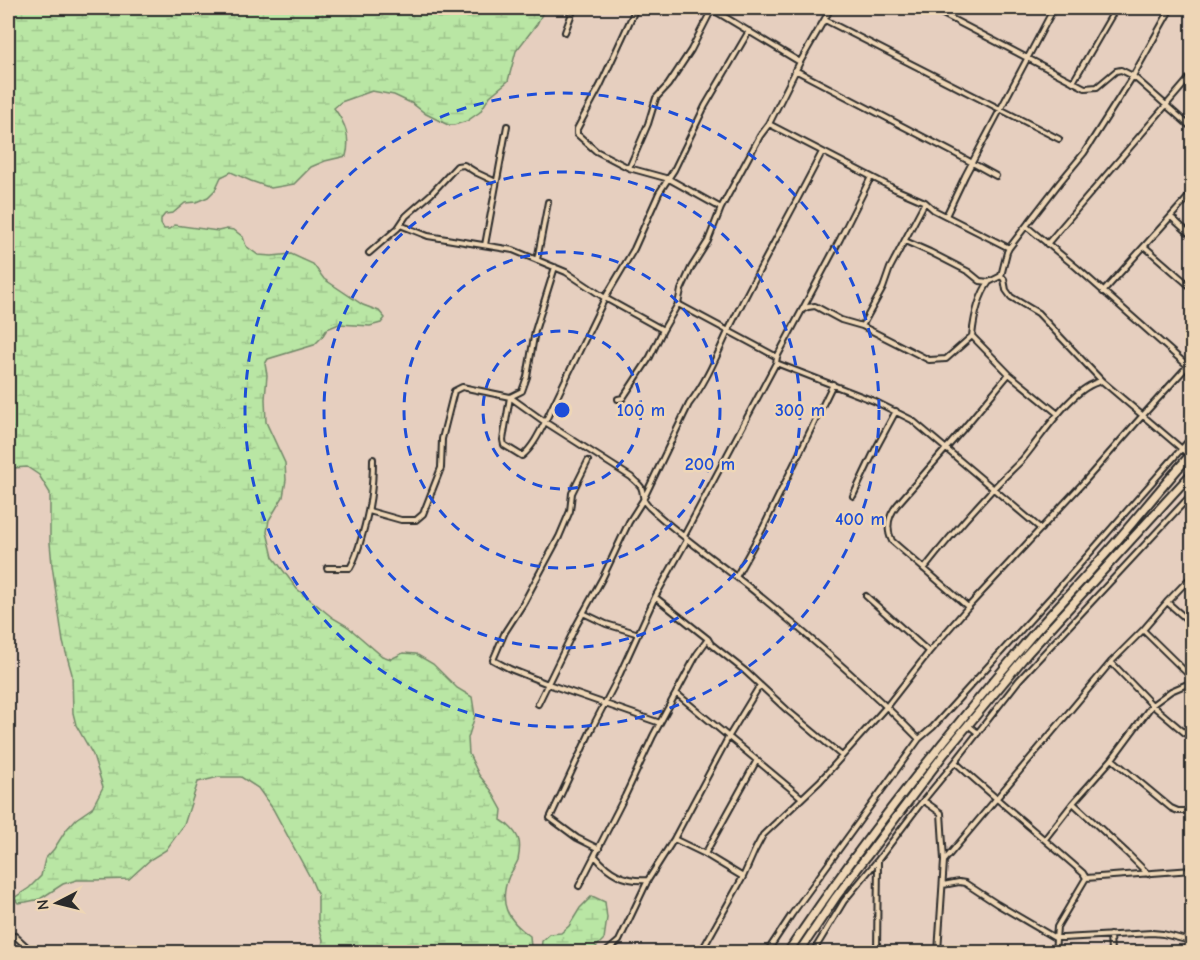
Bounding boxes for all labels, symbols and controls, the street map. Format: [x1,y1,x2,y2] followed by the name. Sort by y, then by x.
[552,400,572,420] centre of rings
[617,400,665,421] text: 100 m
[775,400,825,421] text: 300 m
[685,454,735,475] text: 200 m
[835,509,885,530] text: 400 m
[27,873,87,933] north arrow
[34,898,53,911] text: N

